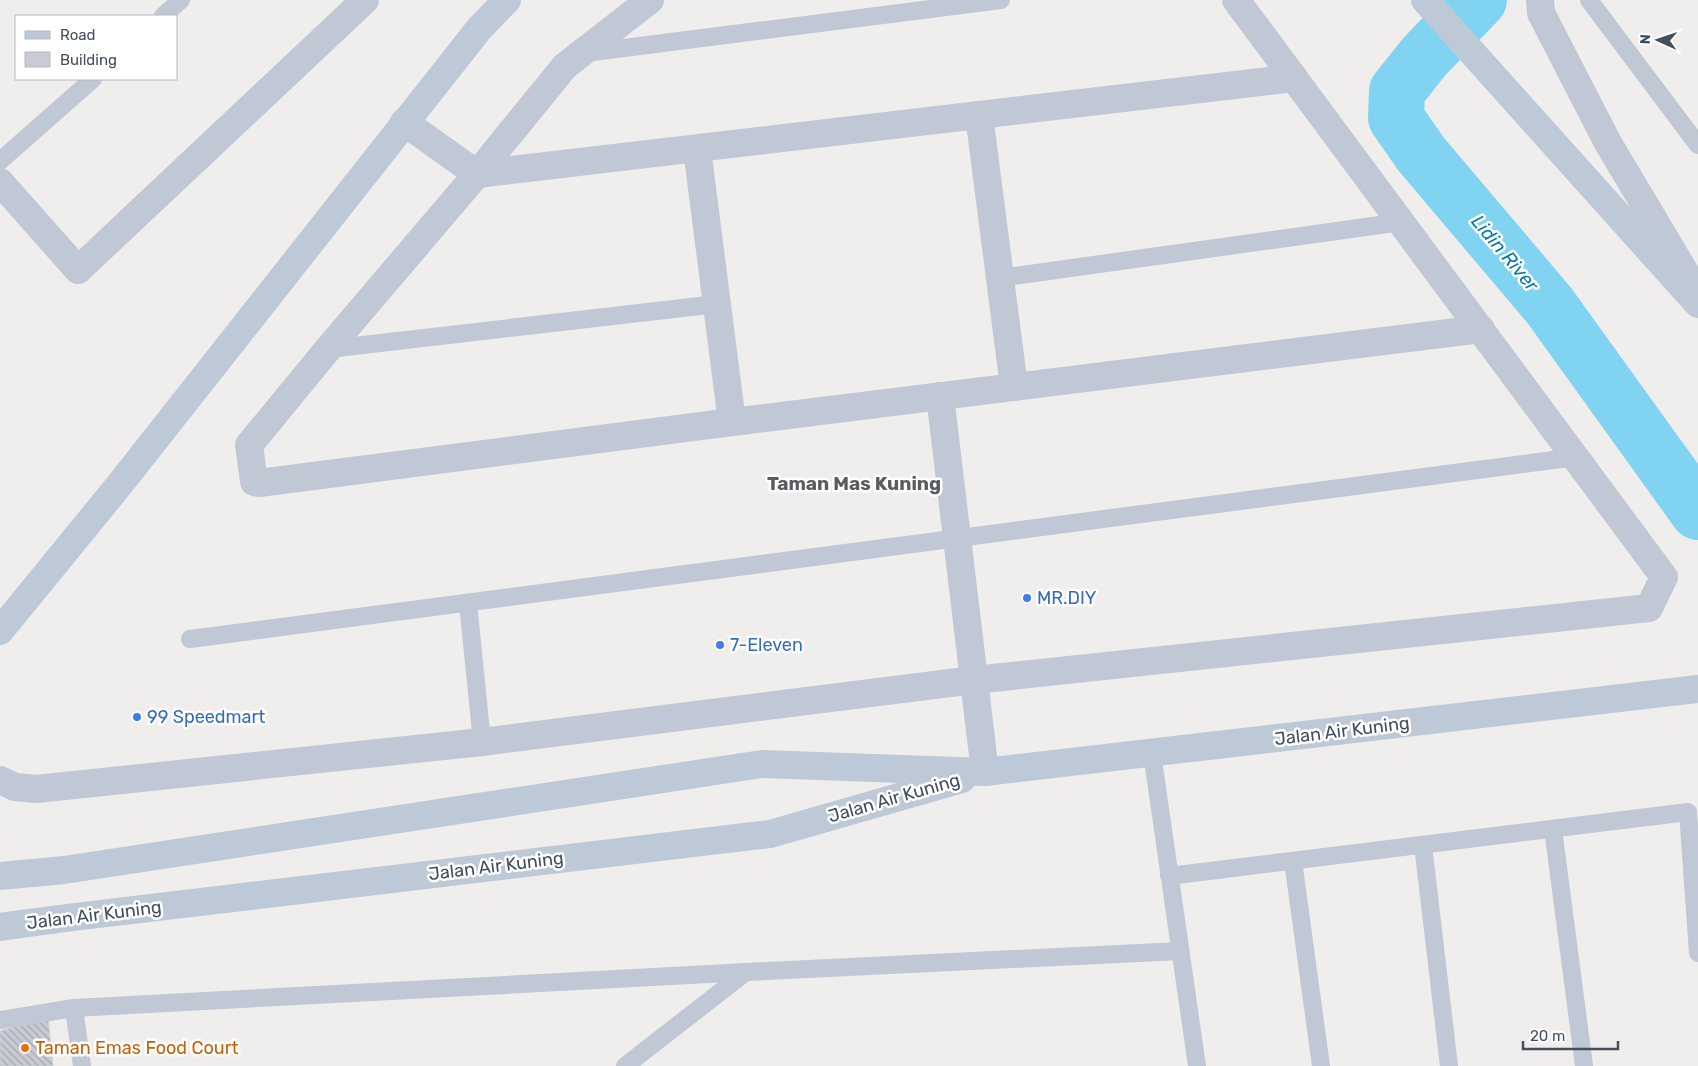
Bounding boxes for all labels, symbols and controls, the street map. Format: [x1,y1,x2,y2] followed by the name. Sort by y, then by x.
[15,15,178,80] legend
[1633,15,1683,65] north arrow
[60,26,96,44] text: Road
[1637,34,1654,45] text: N
[60,51,117,69] text: Building
[1466,210,1544,296] water label: Lidin River
[767,472,941,495] district label: Taman Mas Kuning
[1037,587,1097,609] place label: MR.DIY
[1021,592,1033,604] marker: MR.DIY
[730,634,803,656] place label: 7-Eleven
[714,639,726,651] marker: 7-Eleven
[147,706,265,728] place label: 99 Speedmart
[131,711,143,723] marker: 99 Speedmart
[1273,712,1411,750] street label: Jalan Air Kuning
[826,769,962,827] street label: Jalan Air Kuning
[427,847,565,885] street label: Jalan Air Kuning
[25,896,163,934] street label: Jalan Air Kuning
[1523,1018,1618,1050] scale bar
[1530,1027,1565,1045] text: 20 m
[35,1037,239,1059] place label: Taman Emas Food Court
[19,1042,31,1054] marker: Taman Emas Food Court

